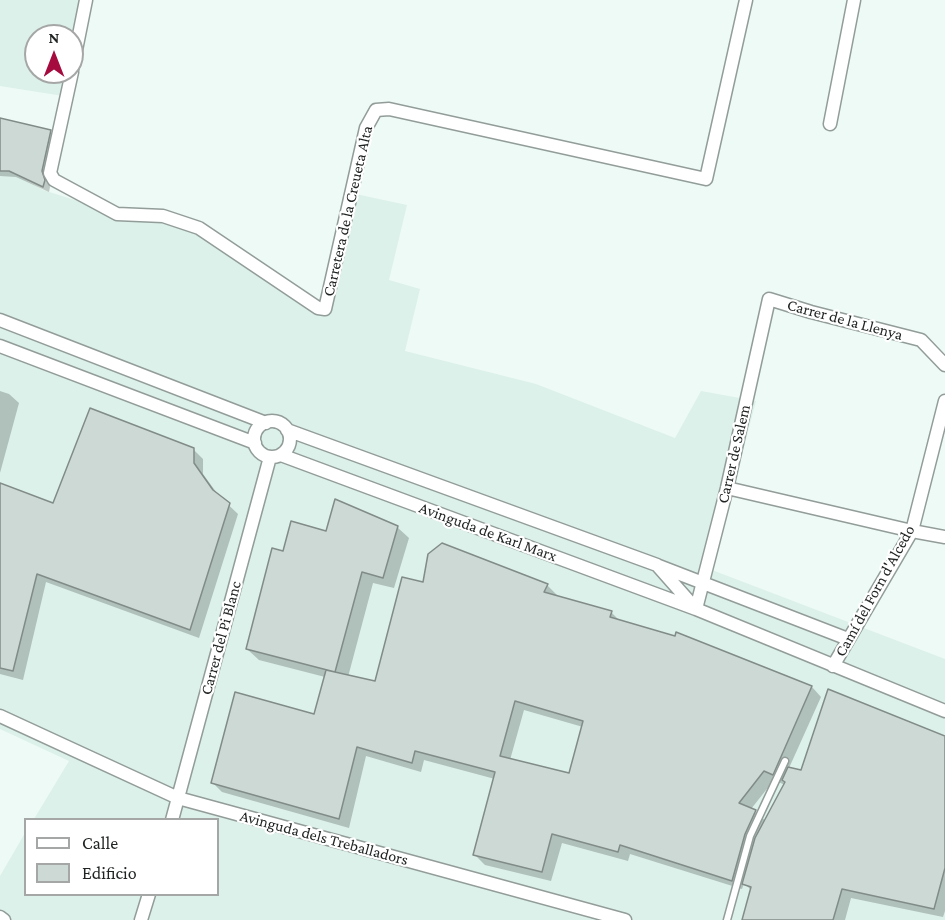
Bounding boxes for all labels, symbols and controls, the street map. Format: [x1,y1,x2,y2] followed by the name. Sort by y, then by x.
[24,24,84,84] north arrow
[49,29,59,46] text: N
[319,124,377,298] street label: Carretera de la Creueta Alta
[785,295,905,345] street label: Carrer de la Llenya
[713,403,755,505] street label: Carrer de Salem
[416,498,560,566] street label: Avinguda de Karl Marx
[831,522,919,660] street label: Camí del Forn d'Alcedo
[197,579,245,697] street label: Carrer del Pi Blanc
[238,806,410,870] street label: Avinguda dels Treballadors
[24,818,219,896] legend
[82,833,118,853] text: Calle
[82,863,137,883] text: Edificio

